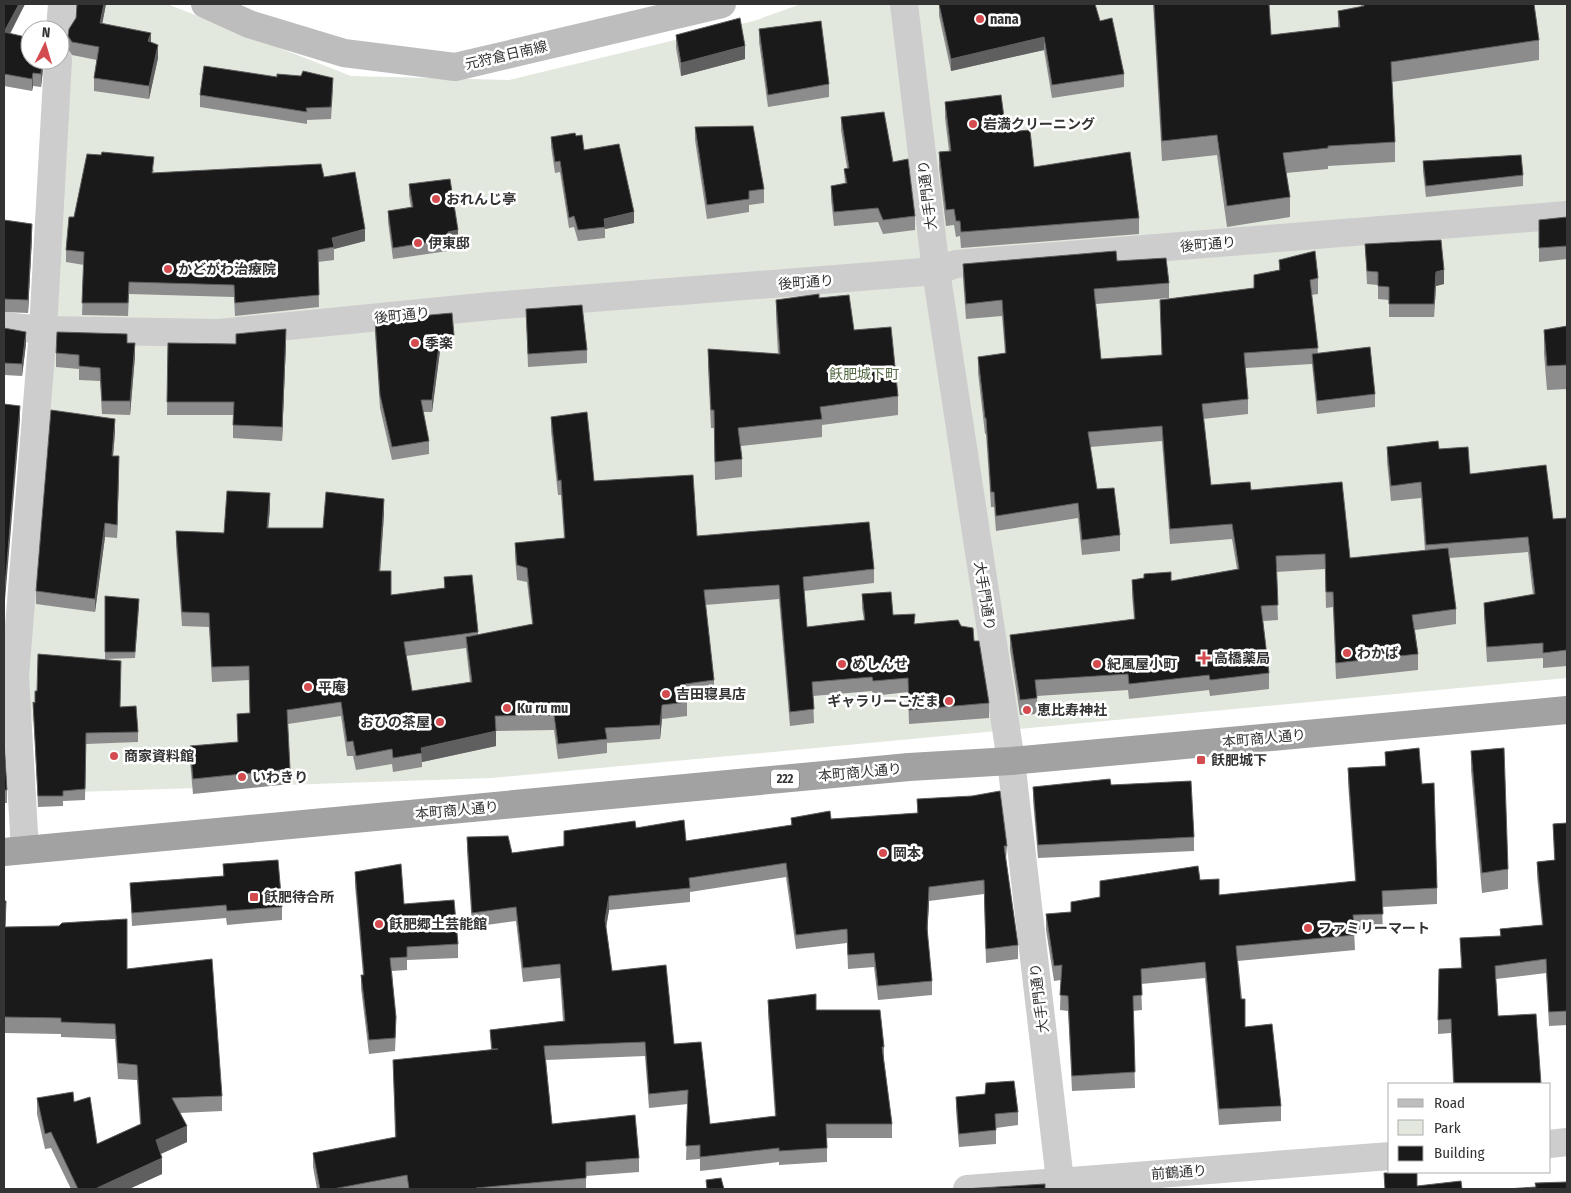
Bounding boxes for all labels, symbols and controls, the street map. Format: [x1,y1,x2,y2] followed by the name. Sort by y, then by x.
[990,11,1019,28] place label: nana
[974,13,986,25] marker: nana
[20,20,70,70] north arrow
[41,24,51,41] text: N
[463,38,549,73] street label: 元狩倉日南線
[983,116,1095,133] place label: 岩満クリーニング
[967,118,979,130] marker: 岩満クリーニング
[915,159,940,231] street label: 大手門通り
[446,191,516,208] place label: おれんじ亭
[430,193,442,205] marker: おれんじ亭
[1179,234,1237,255] street label: 後町通り
[428,235,470,252] place label: 伊東邸
[412,237,424,249] marker: 伊東邸
[178,261,276,278] place label: かどがわ治療院
[162,263,174,275] marker: かどがわ治療院
[778,272,835,293] street label: 後町通り
[373,304,431,327] street label: 後町通り
[425,335,453,352] place label: 季楽
[409,337,421,349] marker: 季楽
[829,366,899,383] park label: 飫肥城下町
[971,560,998,632] street label: 大手門通り
[1357,645,1399,662] place label: わかば
[1341,647,1353,659] marker: わかば
[1214,650,1270,667] place label: 高橋薬局
[1198,652,1210,664] marker: 高橋薬局
[852,656,908,673] place label: めしんせ
[1107,656,1177,673] place label: 紀風屋小町
[836,658,848,670] marker: めしんせ
[1091,658,1103,670] marker: 紀風屋小町
[318,679,346,696] place label: 平庵
[302,681,314,693] marker: 平庵
[676,686,746,703] place label: 吉田寝具店
[660,688,672,700] marker: 吉田寝具店
[827,693,939,710] place label: ギャラリーこだま
[943,695,955,707] marker: ギャラリーこだま
[517,700,568,717] place label: Ku ru mu
[501,702,513,714] marker: Ku ru mu
[1037,702,1107,719] place label: 恵比寿神社
[1021,704,1033,716] marker: 恵比寿神社
[360,714,430,731] place label: おひの茶屋
[434,716,446,728] marker: おひの茶屋
[1221,726,1307,751] street label: 本町商人通り
[124,748,194,765] place label: 商家資料館
[108,750,120,762] marker: 商家資料館
[1211,752,1267,769] place label: 飫肥城下
[1195,754,1207,766] marker: 飫肥城下
[817,760,903,785] street label: 本町商人通り
[252,769,308,786] place label: いわきり
[771,770,799,789] road number: 222
[236,771,248,783] marker: いわきり
[414,798,500,823] street label: 本町商人通り
[893,845,921,862] place label: 岡本
[877,847,889,859] marker: 岡本
[264,889,334,906] place label: 飫肥待合所
[248,891,260,903] marker: 飫肥待合所
[389,916,487,933] place label: 飫肥郷土芸能館
[373,918,385,930] marker: 飫肥郷土芸能館
[1318,920,1430,937] place label: ファミリーマート
[1302,922,1314,934] marker: ファミリーマート
[1027,962,1052,1034] street label: 大手門通り
[1388,1083,1551,1173] legend
[1434,1094,1465,1112] text: Road
[1434,1119,1461,1137] text: Park
[1434,1144,1485,1162] text: Building
[1151,1162,1208,1183] street label: 前鶴通り

